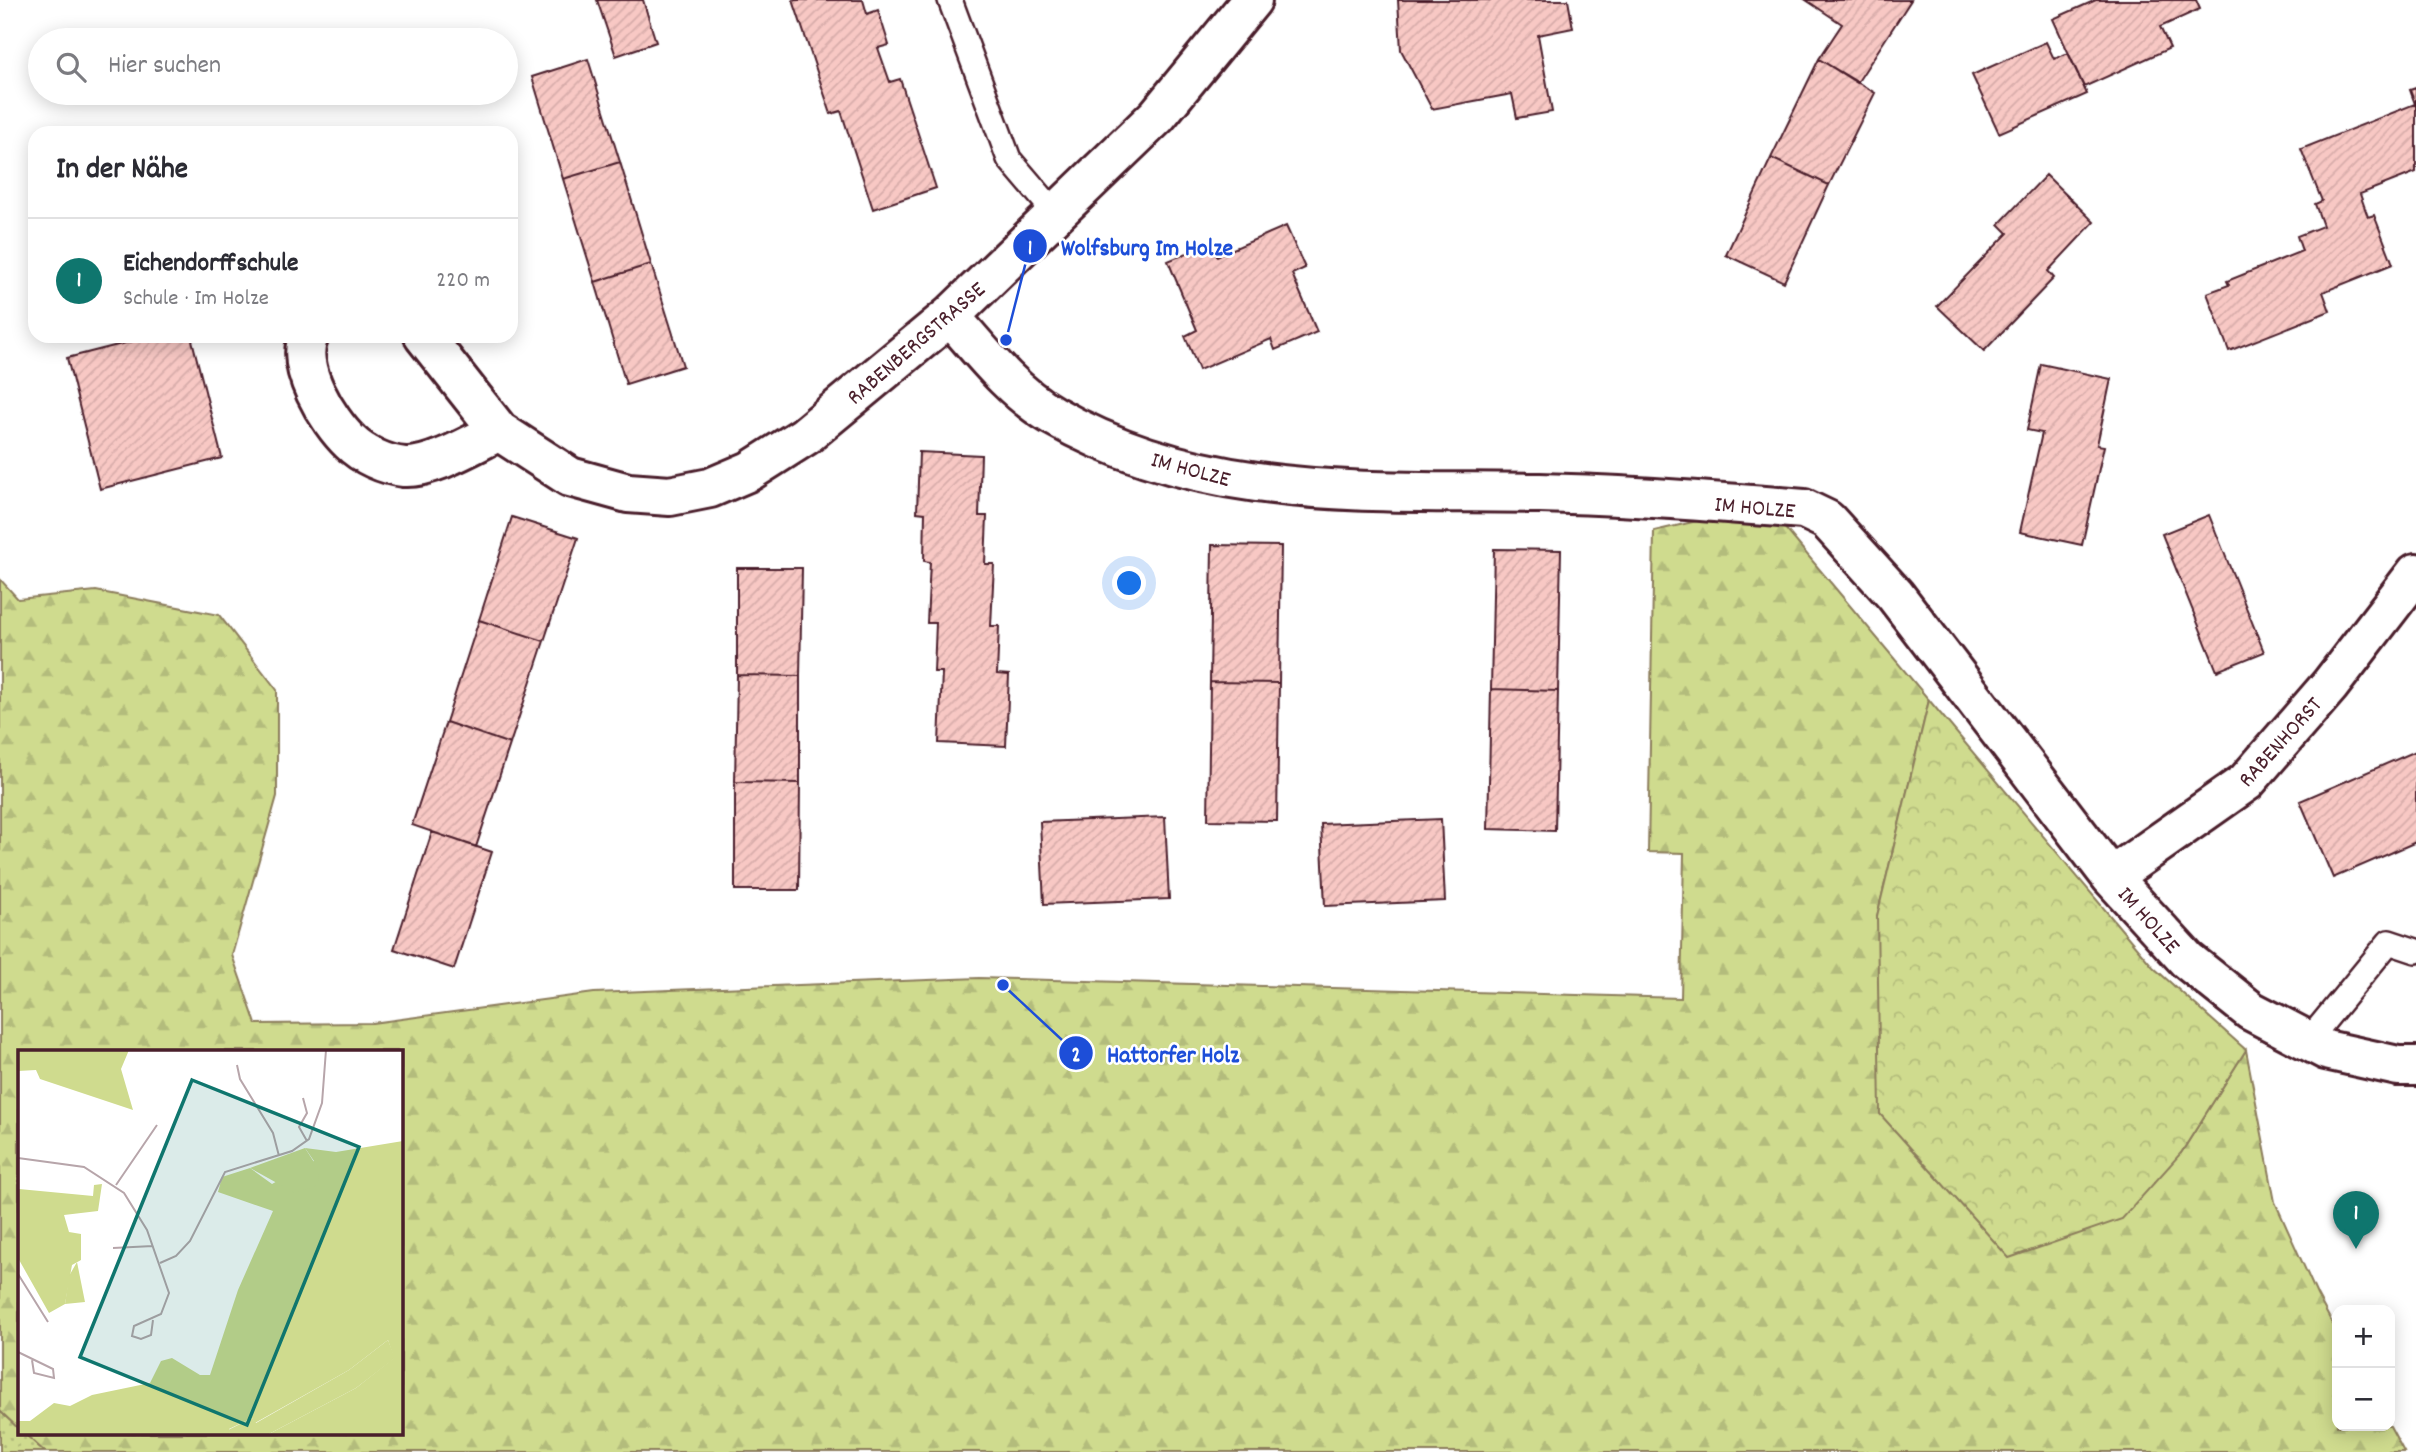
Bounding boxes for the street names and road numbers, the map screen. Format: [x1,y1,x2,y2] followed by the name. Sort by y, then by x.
[841,275,994,414] street label: RABENBERGSTRASSE
[1147,445,1234,498] street label: IM HOLZE
[1713,490,1797,529] street label: IM HOLZE
[2232,691,2331,796] street label: RABENHORST
[2108,880,2187,963] street label: IM HOLZE

